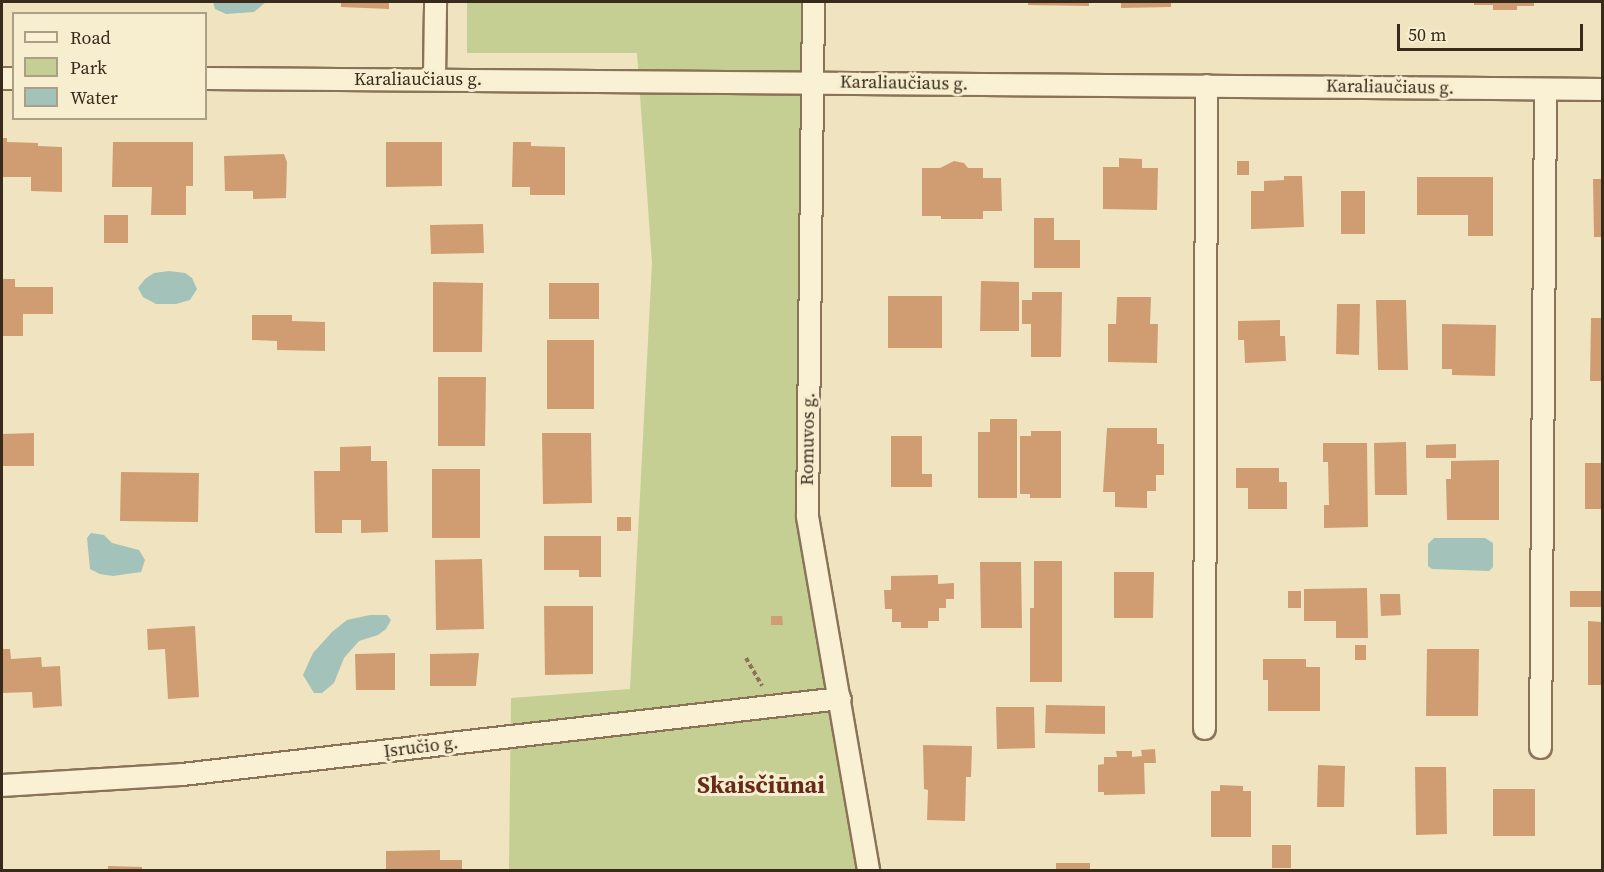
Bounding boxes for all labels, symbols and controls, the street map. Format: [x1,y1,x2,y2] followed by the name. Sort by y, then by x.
[12,12,207,120] legend
[1400,12,1586,50] scale bar
[1408,22,1446,47] text: 50 m
[70,25,111,50] text: Road
[70,55,107,80] text: Park
[354,68,482,90] street label: Karaliaučiaus g.
[840,71,968,95] street label: Karaliaučiaus g.
[1326,75,1454,99] street label: Karaliaučiaus g.
[70,85,118,110] text: Water
[796,392,820,486] street label: Romuvos g.
[382,732,460,762] street label: Įsručio g.
[697,771,825,799] district label: Skaisčiūnai

